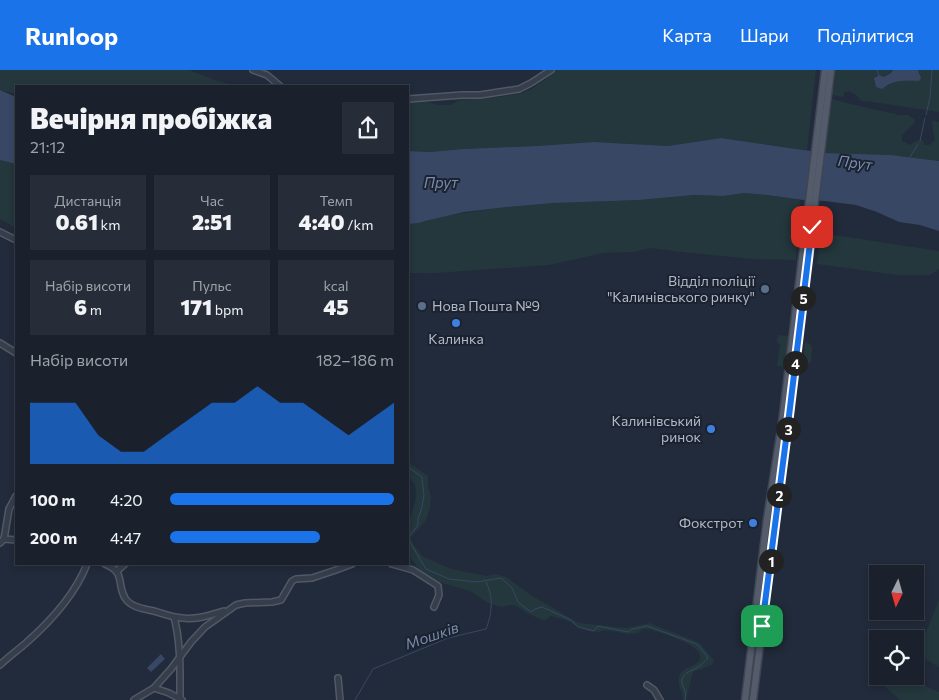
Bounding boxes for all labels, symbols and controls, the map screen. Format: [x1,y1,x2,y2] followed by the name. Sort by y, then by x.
[25,21,118,50] text: Runloop
[662,24,712,46] text: Карта
[740,24,789,46] text: Шари
[817,24,914,46] text: Поділитися
[30,101,272,135] text: Вечірня пробіжка
[342,102,394,154] button: share
[30,137,65,156] text: 21:12
[837,151,874,173] water label: Прут
[424,173,459,191] water label: Прут
[55,192,121,209] text: Дистанція
[200,192,224,209] text: Час
[319,192,353,209] text: Темп
[791,206,833,248] pin
[56,209,98,234] text: 0.61
[192,209,232,234] text: 2:51
[299,209,345,234] text: 4:40
[798,213,826,241] icon: check
[98,216,120,233] text: km
[345,216,373,233] text: /km
[607,272,755,305] place label: Відділ поліції "Калинівського ринку"
[45,277,131,294] text: Набір висоти
[192,277,232,294] text: Пульс
[323,277,349,294] text: kcal
[759,283,771,295] marker: Відділ поліції "Калинівського ринку"
[790,286,816,310] pin: 5
[799,290,808,307] text: 5
[74,294,87,319] text: 6
[181,294,212,319] text: 171
[323,294,349,319] text: 45
[432,297,540,314] place label: Нова Пошта №9
[416,300,428,312] marker: Нова Пошта №9
[87,301,102,318] text: m
[212,301,243,318] text: bpm
[450,317,462,329] marker: Калинка
[428,330,484,347] place label: Калинка
[30,350,128,369] text: Набір висоти
[316,350,394,369] text: 182–186 m
[782,350,808,376] pin: 4
[791,355,800,372] text: 4
[612,412,702,445] place label: Калинівський ринок
[776,416,800,442] pin: 3
[784,421,793,438] text: 3
[705,423,717,435] marker: Калинівський ринок
[766,482,792,508] pin: 2
[776,487,783,504] text: 2
[30,490,76,509] text: 100 m
[110,490,143,509] text: 4:20
[679,514,743,531] place label: Фокстрот
[747,517,759,529] marker: Фокстрот
[30,528,77,547] text: 200 m
[110,528,141,547] text: 4:47
[758,548,784,574] pin: 1
[768,553,775,570] text: 1
[869,565,924,620] north arrow
[869,565,924,685] map controls
[741,605,783,647] pin
[748,612,776,640] icon: arrive
[402,617,461,653] water label: Мошків
[869,630,924,685] button: locate

